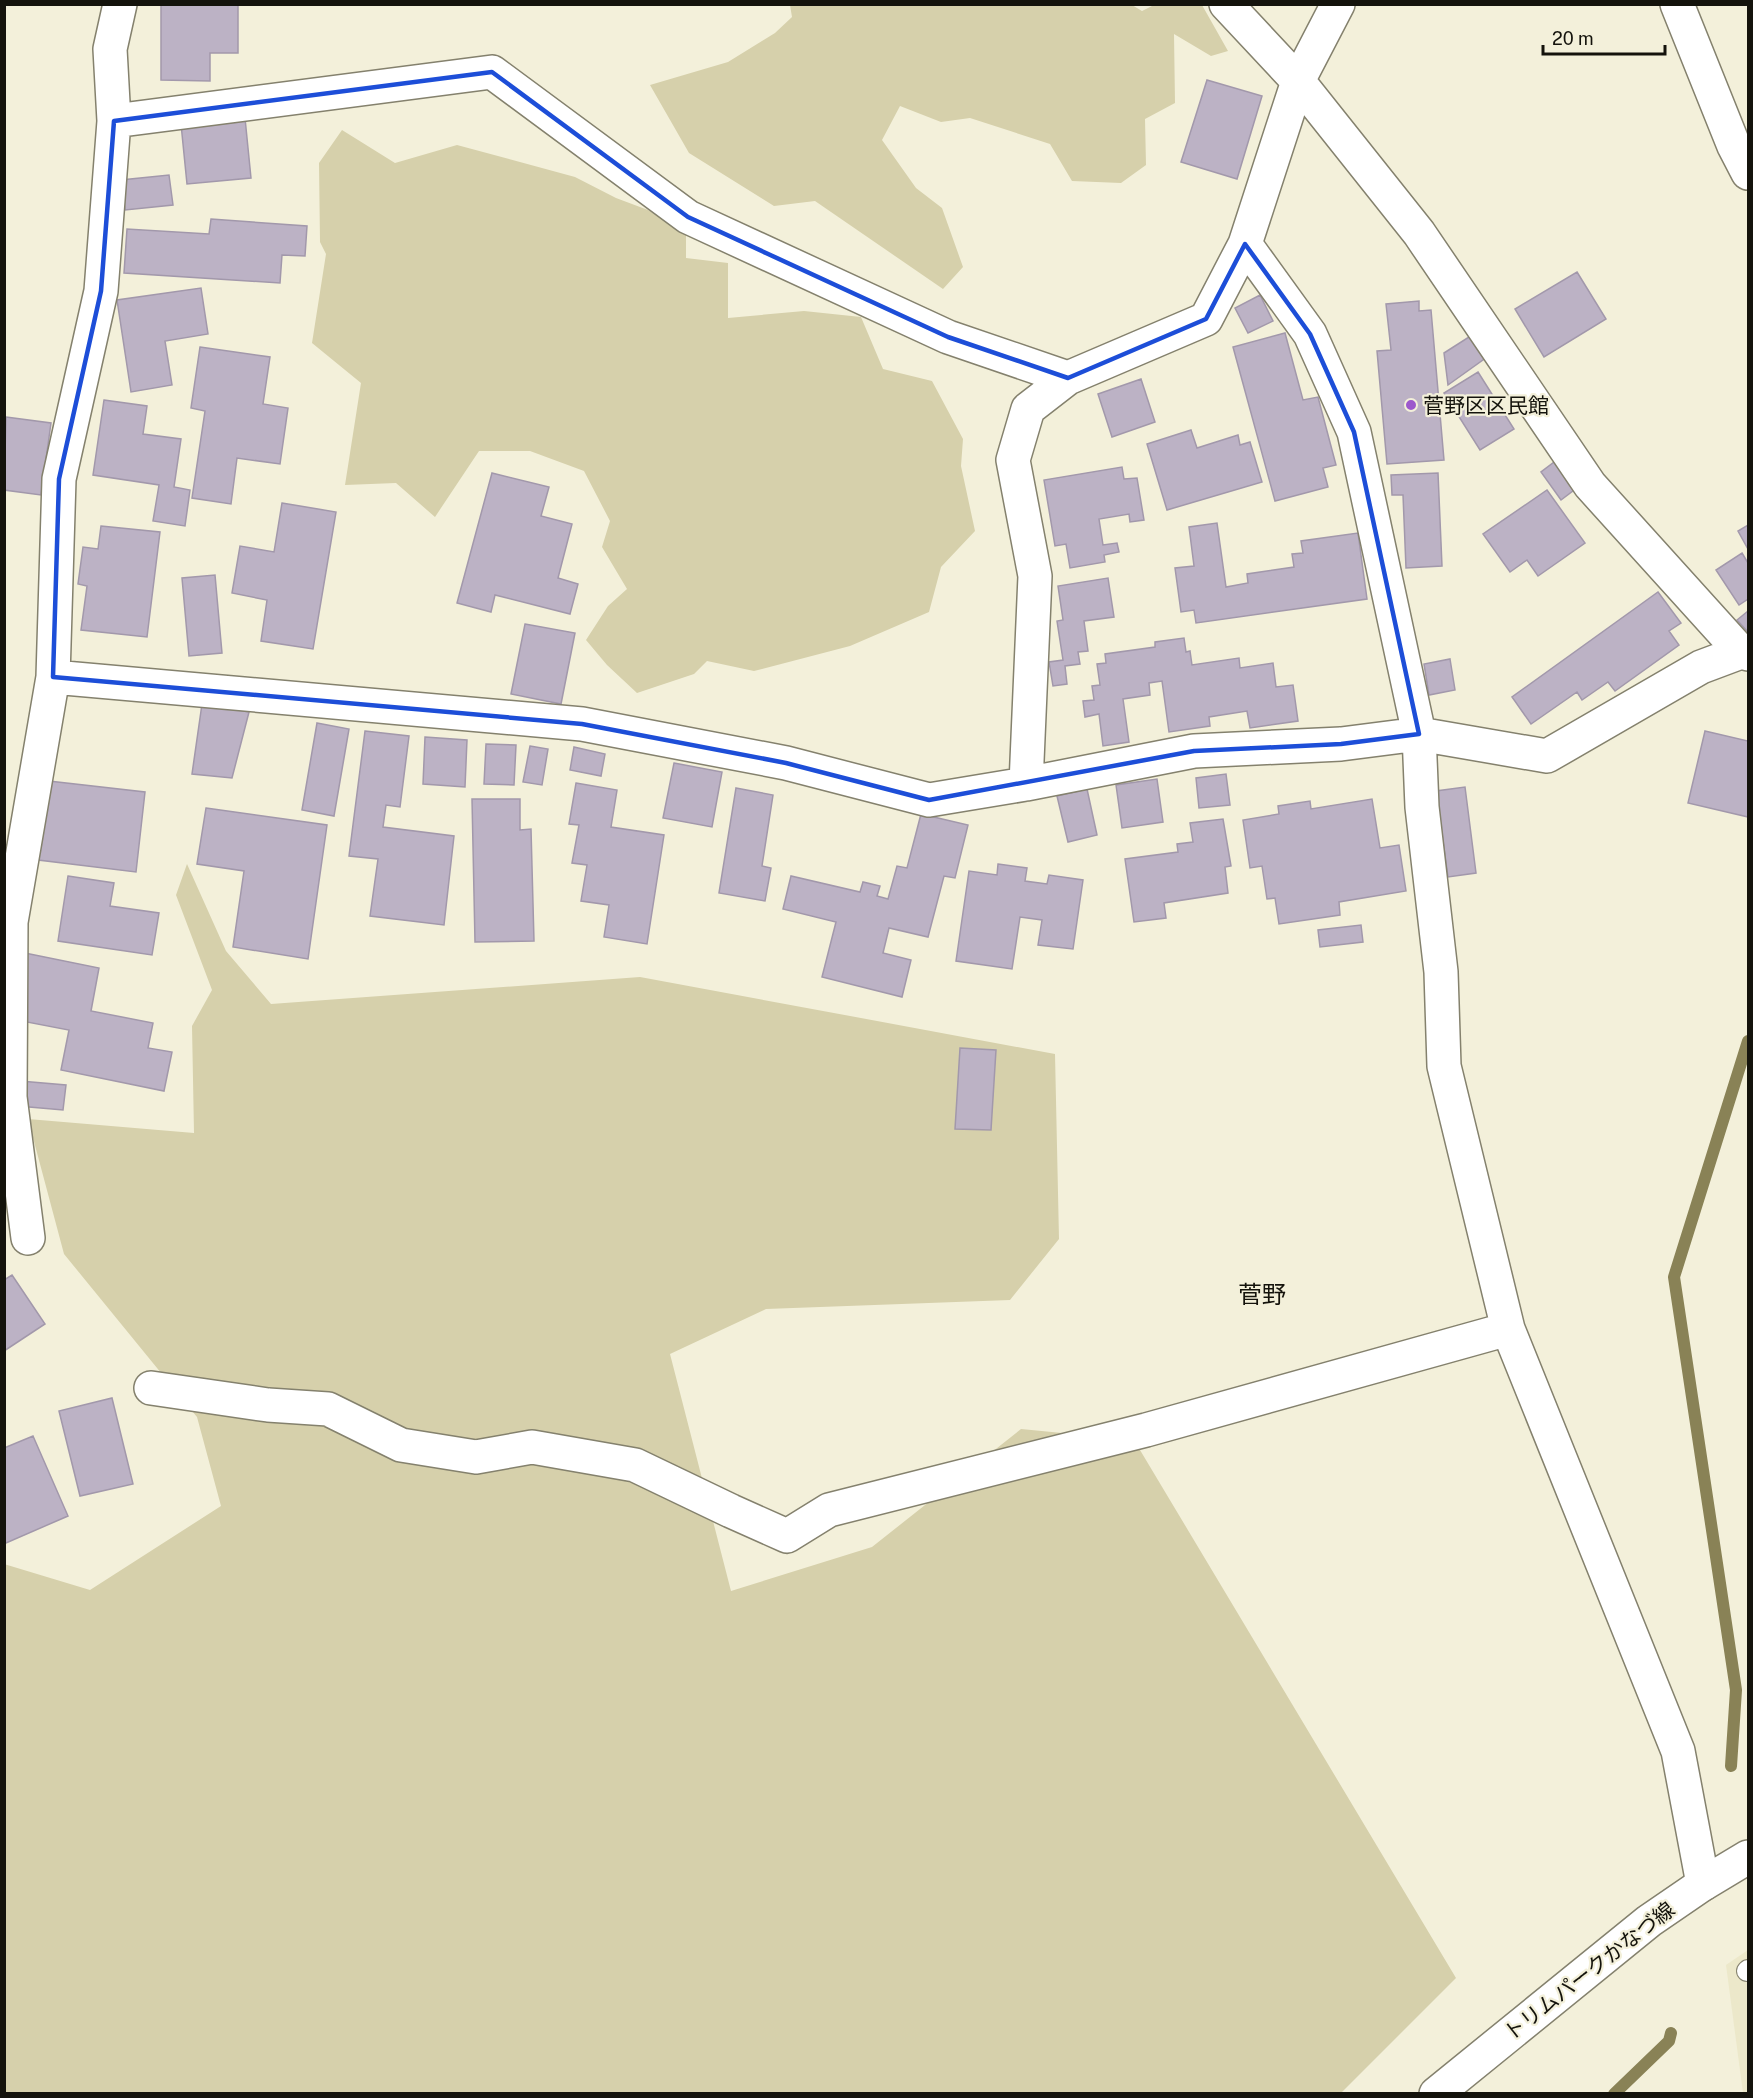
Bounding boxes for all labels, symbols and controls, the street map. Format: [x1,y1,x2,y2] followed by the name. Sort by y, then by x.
[1543,18,1664,56] scale bar
[1552,28,1594,49] text: 20 m
[1423,393,1549,418] place label: 菅野区区民館
[1404,398,1418,412] marker: 菅野区区民館
[1238,1280,1286,1308] district label: 菅野
[1499,1897,1679,2045] street label: トリムパークかなづ線

